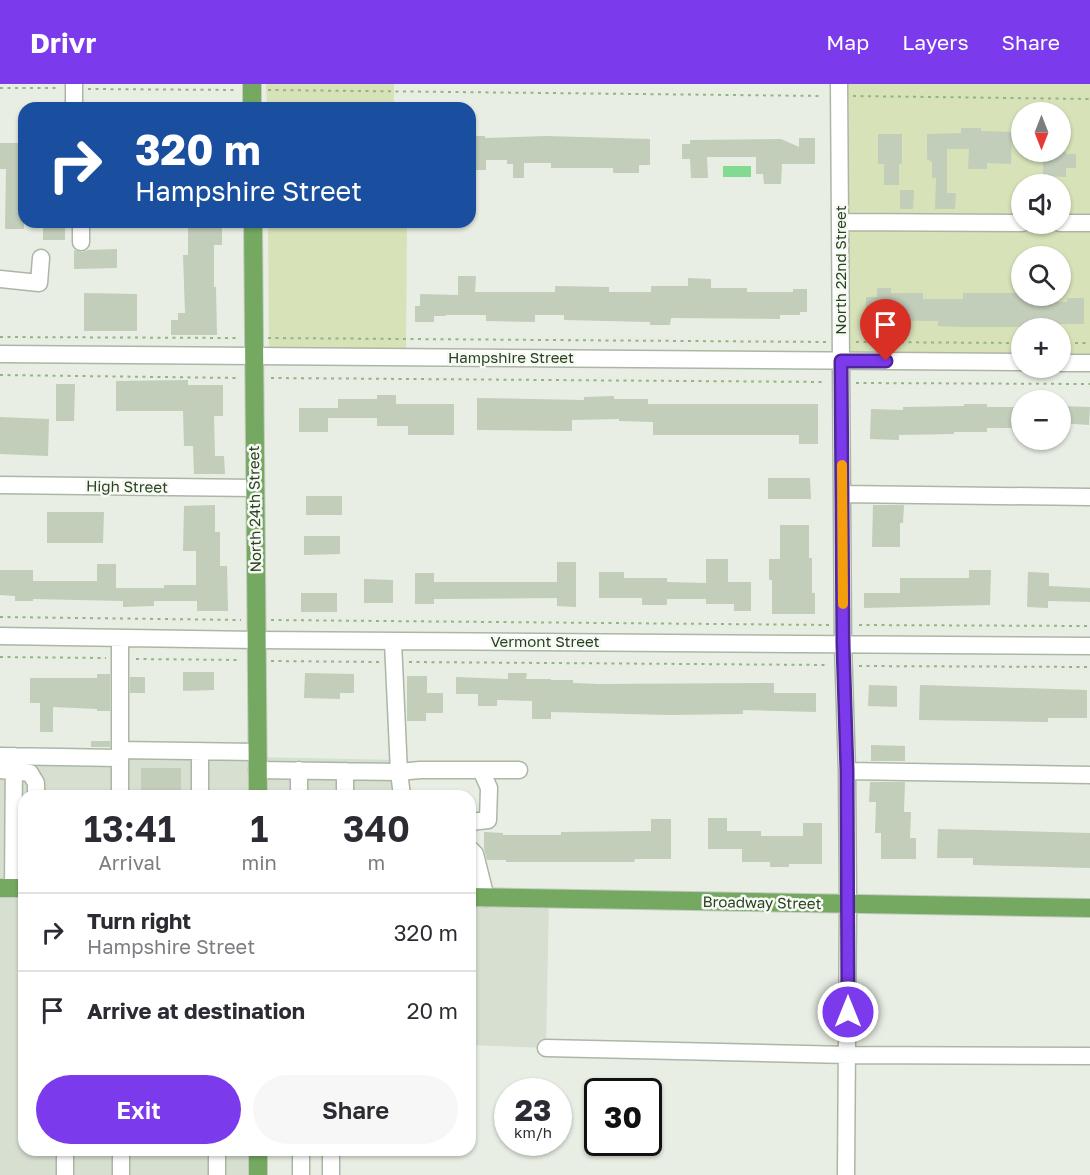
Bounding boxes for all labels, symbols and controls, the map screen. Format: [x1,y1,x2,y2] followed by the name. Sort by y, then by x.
[30,26,96,59] text: Drivr
[826,29,869,55] text: Map
[902,29,969,55] text: Layers
[1002,29,1060,55] text: Share
[1011,102,1071,162] north arrow
[1011,102,1071,450] map controls
[135,124,261,174] text: 320 m
[36,126,114,204] icon: right
[1011,174,1071,234] button: sound
[135,175,362,207] text: Hampshire Street
[831,205,849,335] street label: North 22nd Street
[1011,246,1071,306] button: search
[860,299,911,361] pin
[869,308,902,341] icon: arrive
[1011,318,1071,378] button: +
[448,348,574,366] street label: Hampshire Street
[1011,390,1071,450] button: −
[244,445,264,573] street label: North 24th Street
[86,476,168,496] street label: High Street
[490,632,600,650] street label: Vermont Street
[84,807,176,850] text: 13:41
[250,807,268,850] text: 1
[343,807,410,850] text: 340
[98,850,161,874] text: Arrival
[242,850,277,874] text: min
[368,850,385,874] text: m
[702,892,822,912] street label: Broadway Street
[87,907,191,934] text: Turn right
[36,916,69,949] icon: right
[394,919,458,946] text: 320 m
[87,934,255,958] text: Hampshire Street
[816,980,880,1044] position arrow
[36,994,69,1027] icon: arrive
[87,997,305,1024] text: Arrive at destination
[407,997,458,1024] text: 20 m
[36,1075,241,1144] button: Exit
[253,1075,458,1144] button: Share
[584,1078,662,1156] speed limit sign: 30
[515,1092,551,1128] text: 23
[514,1123,552,1141] text: km/h

